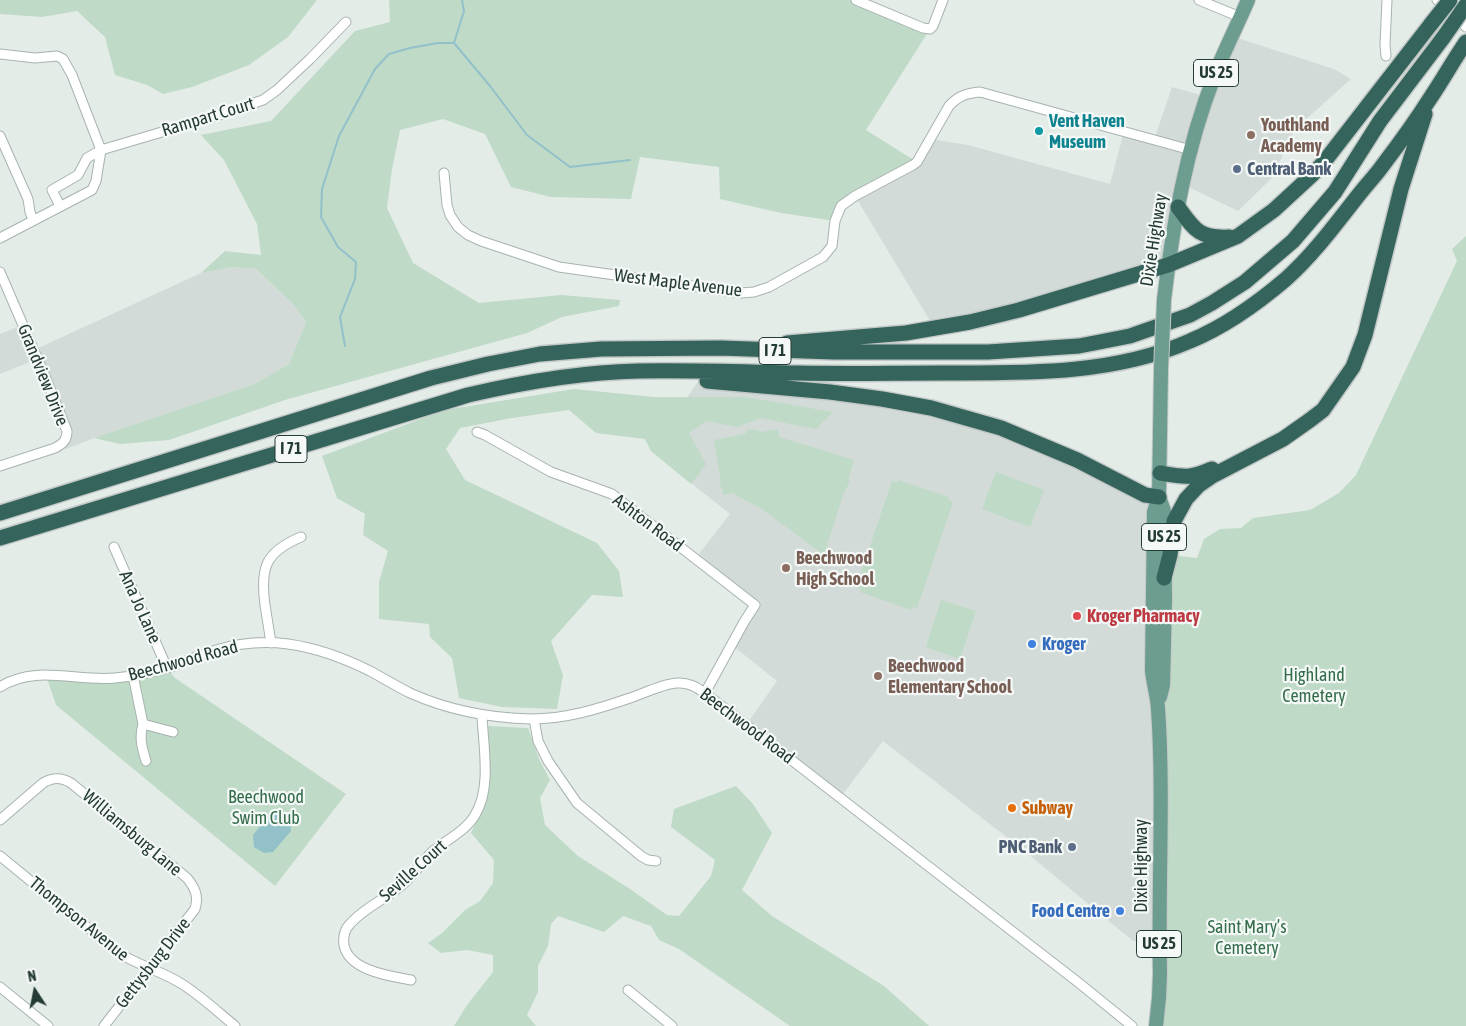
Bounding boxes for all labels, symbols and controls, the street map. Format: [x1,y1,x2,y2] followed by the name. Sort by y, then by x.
[1194,59,1238,86] road number: US 25
[159,93,257,141] street label: Rampart Court
[1049,110,1125,152] place label: Vent Haven Museum
[1261,114,1329,156] place label: Youthland Academy
[1033,125,1045,137] marker: Vent Haven Museum
[1245,129,1257,141] marker: Youthland Academy
[1247,158,1331,180] place label: Central Bank
[1231,163,1243,175] marker: Central Bank
[1136,192,1172,288] street label: Dixie Highway
[613,264,743,302] street label: West Maple Avenue
[13,321,73,429] street label: Grandview Drive
[759,338,791,364] road number: I 71
[275,436,307,462] road number: I 71
[608,489,688,557] street label: Ashton Road
[1142,524,1186,550] road number: US 25
[796,547,874,590] place label: Beechwood High School
[780,562,792,574] marker: Beechwood High School
[114,567,166,647] street label: Ana Jo Lane
[1087,605,1200,627] place label: Kroger Pharmacy
[1071,610,1083,622] marker: Kroger Pharmacy
[1042,633,1085,655] place label: Kroger
[126,636,240,686] street label: Beechwood Road
[1026,638,1038,650] marker: Kroger
[888,655,1012,698] place label: Beechwood Elementary School
[1282,664,1346,706] park label: Highland Cemetery
[872,670,884,682] marker: Beechwood Elementary School
[695,683,799,769] street label: Beechwood Road
[78,785,186,881] street label: Williamsburg Lane
[228,786,304,829] park label: Beechwood Swim Club
[1022,797,1073,819] place label: Subway
[1006,802,1018,814] marker: Subway
[1130,819,1152,913] street label: Dixie Highway
[375,835,451,907] street label: Seville Court
[998,836,1062,858] place label: PNC Bank
[1066,841,1078,853] marker: PNC Bank
[25,872,133,966] street label: Thompson Avenue
[1032,900,1110,922] place label: Food Centre
[1114,905,1126,917] marker: Food Centre
[111,913,195,1013] street label: Gettysburg Drive
[1207,916,1287,959] park label: Saint Mary’s Cemetery
[1136,931,1182,958] road number: US 25
[10,966,60,1016] north arrow
[27,968,38,985] text: N

